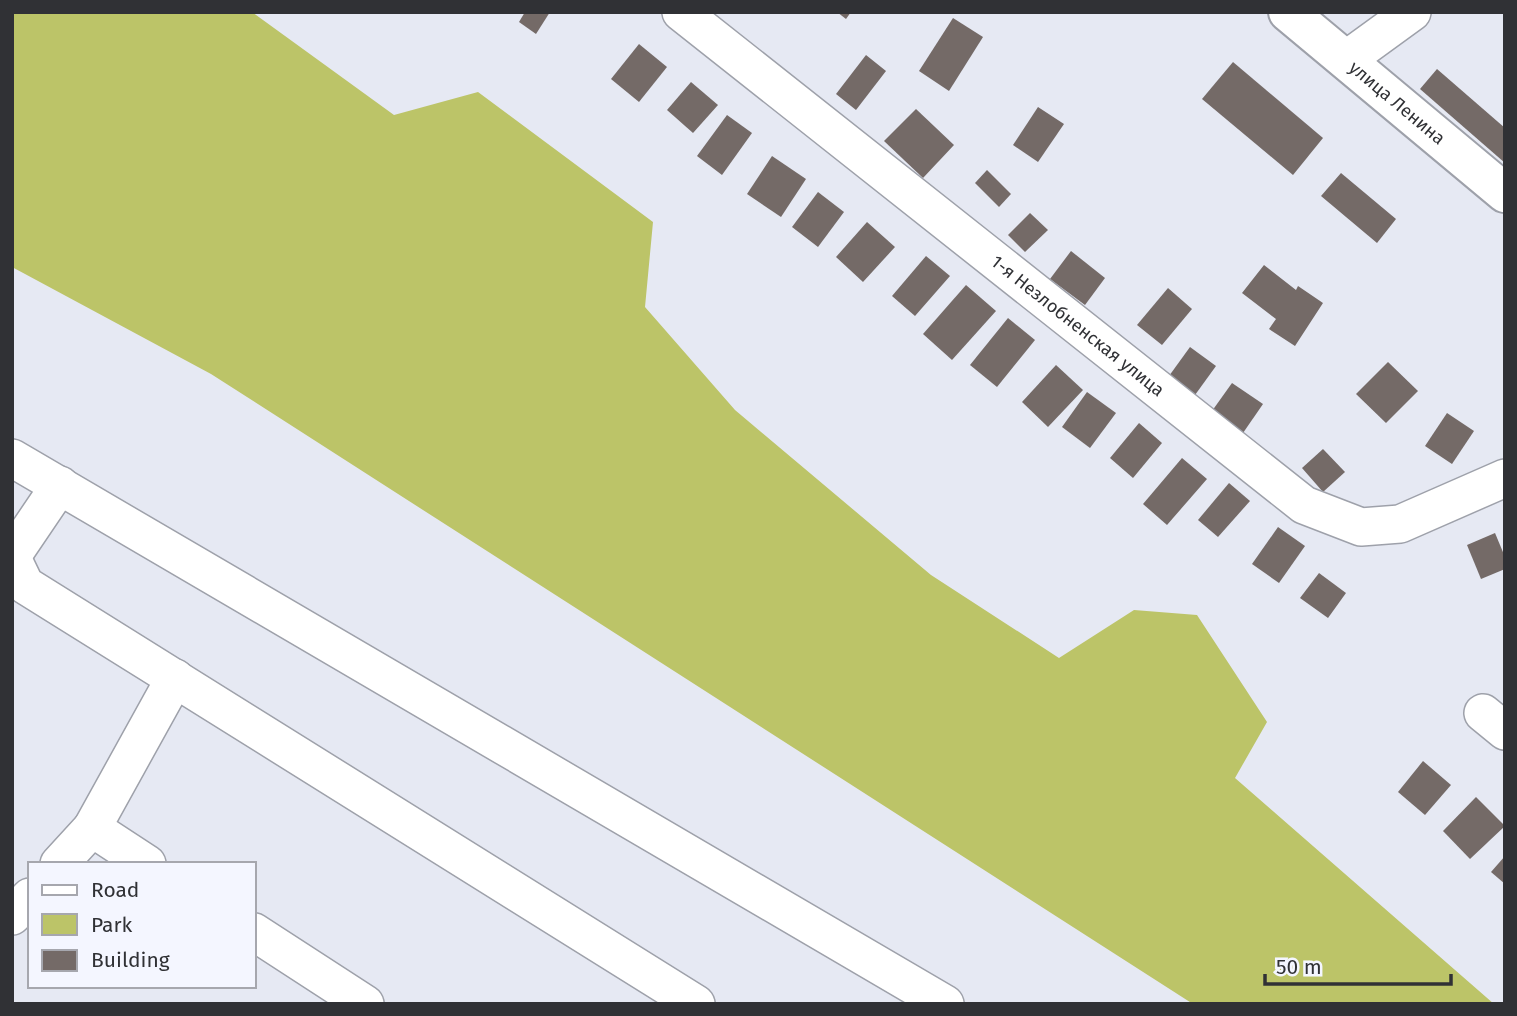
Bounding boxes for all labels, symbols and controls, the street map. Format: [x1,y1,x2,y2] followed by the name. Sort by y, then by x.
[1344,57,1450,149] street label: улица Ленина
[987,251,1169,401] street label: 1-я Незлобненская улица
[28,862,256,988] legend
[91,877,139,903] text: Road
[91,912,133,938] text: Park
[1265,942,1450,986] scale bar
[91,947,170,973] text: Building
[1276,954,1322,980] text: 50 m

